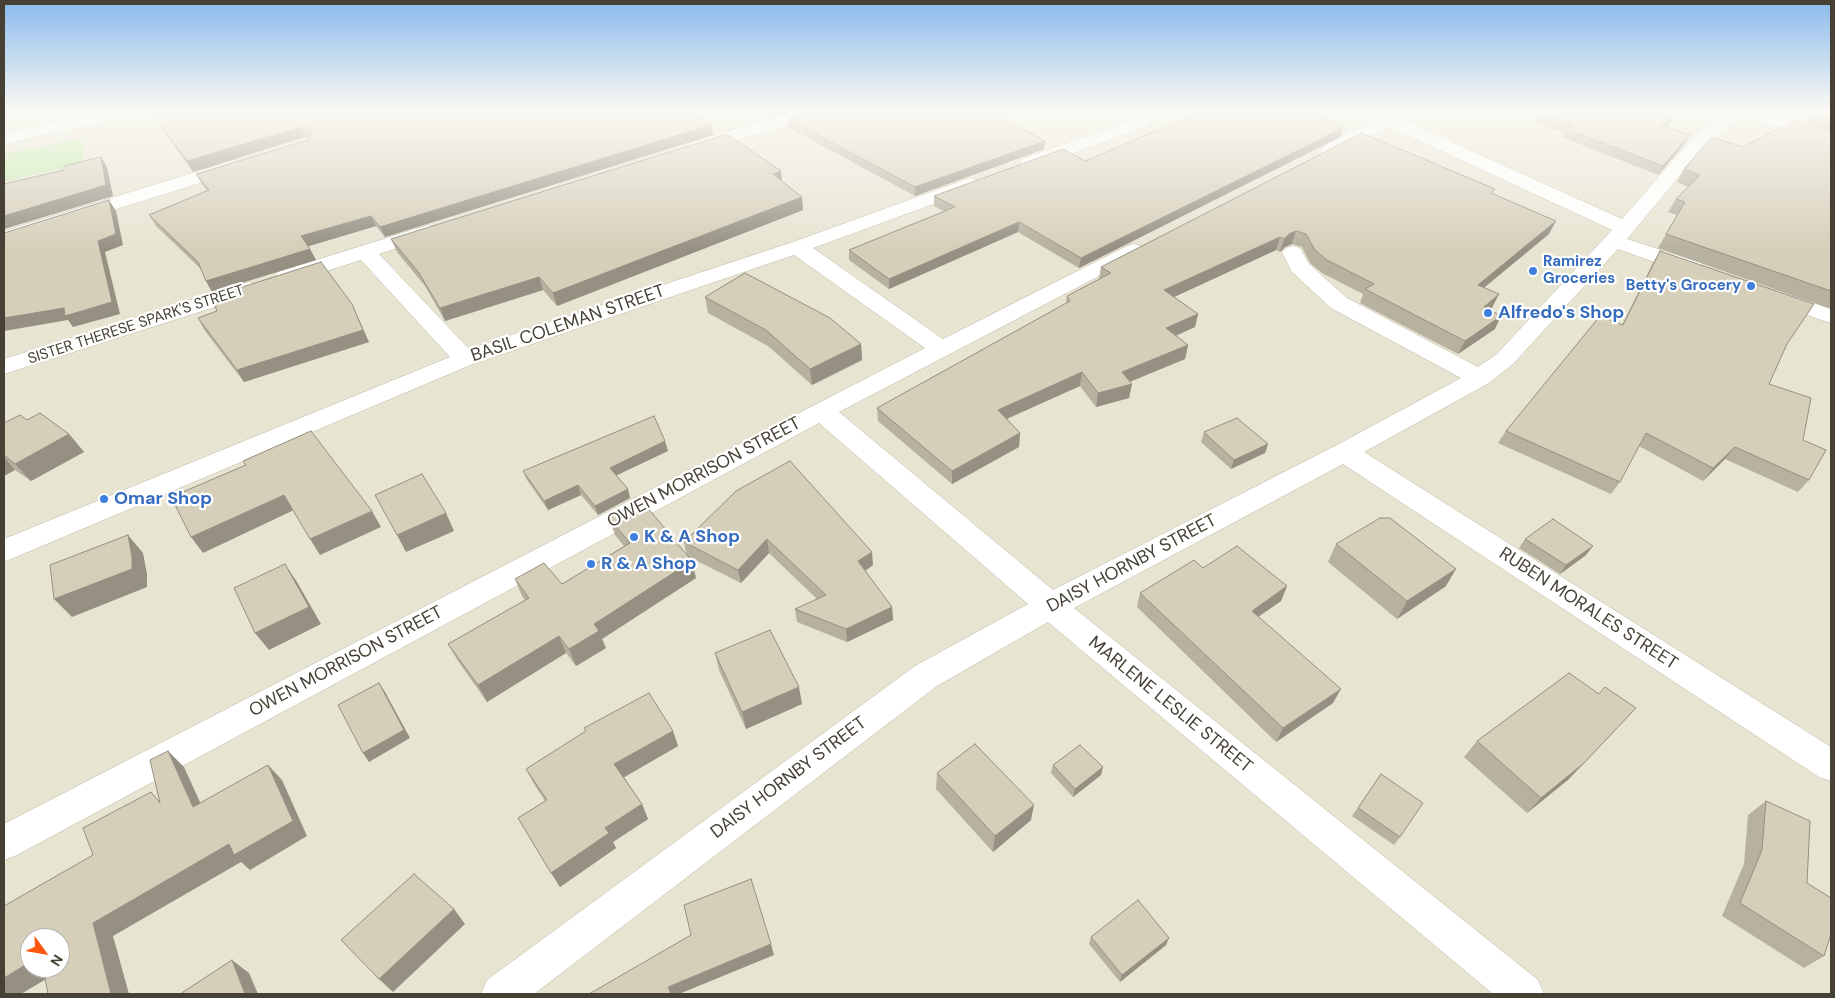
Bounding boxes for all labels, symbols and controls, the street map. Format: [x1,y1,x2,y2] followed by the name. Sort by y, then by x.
[1543,253,1615,288] place label: Ramirez Groceries
[1527,265,1539,277] marker: Ramirez Groceries
[1626,277,1741,295] place label: Betty's Grocery
[1745,280,1757,292] marker: Betty's Grocery
[468,281,668,367] street label: BASIL COLEMAN STREET
[26,282,246,368] street label: SISTER THERESE SPARK'S STREET
[1498,302,1624,324] place label: Alfredo's Shop
[1482,307,1494,319] marker: Alfredo's Shop
[604,413,804,533] street label: OWEN MORRISON STREET
[114,488,212,510] place label: Omar Shop
[98,493,110,505] marker: Omar Shop
[1043,510,1221,618] street label: DAISY HORNBY STREET
[644,526,740,548] place label: K & A Shop
[628,531,640,543] marker: K & A Shop
[1495,543,1681,675] street label: RUBEN MORALES STREET
[601,553,697,575] place label: R & A Shop
[585,558,597,570] marker: R & A Shop
[246,602,446,722] street label: OWEN MORRISON STREET
[1084,632,1256,778] street label: MARLENE LESLIE STREET
[707,713,871,843] street label: DAISY HORNBY STREET
[20,928,70,978] north arrow
[47,951,67,970] text: N

